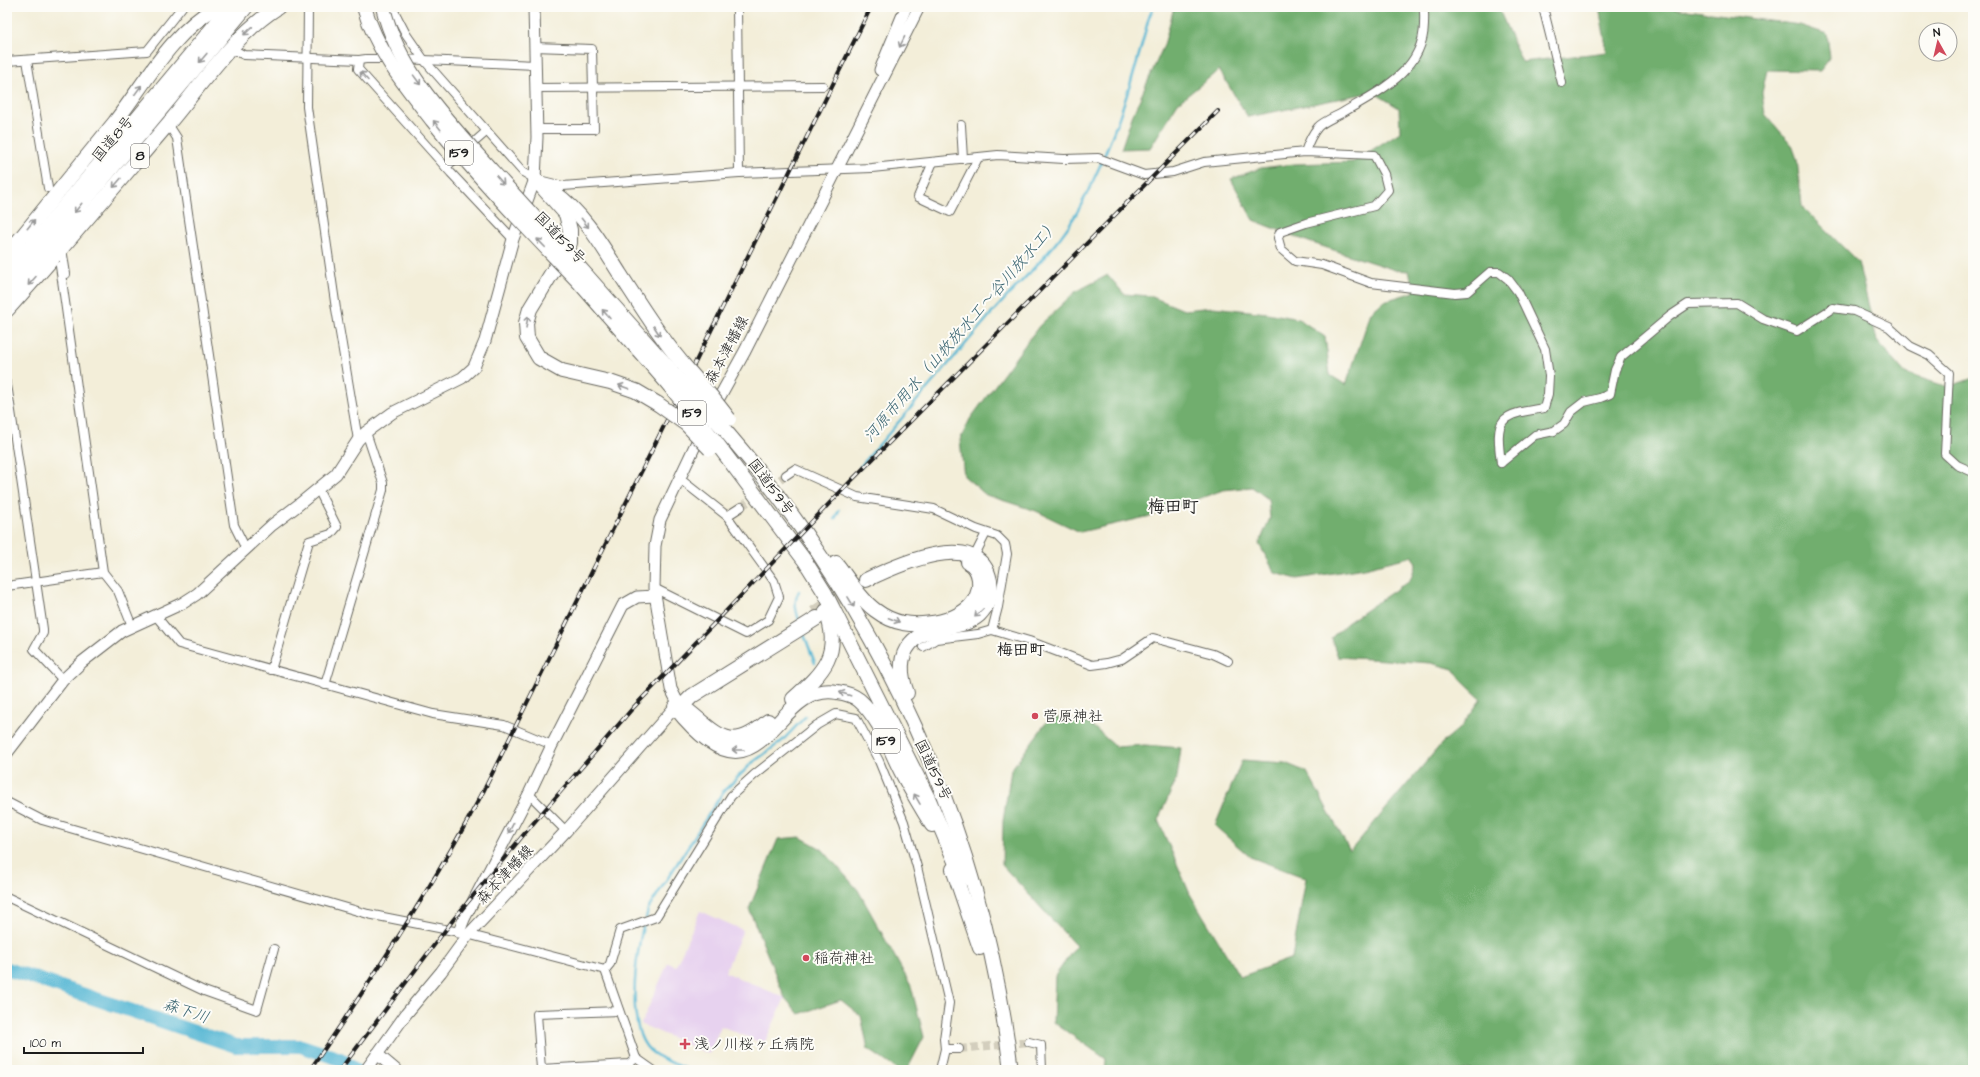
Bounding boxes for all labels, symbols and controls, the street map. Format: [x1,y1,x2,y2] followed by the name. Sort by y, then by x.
[1918,22,1958,62] north arrow
[1932,25,1941,41] text: N
[243,27,253,36] one-way arrow
[898,36,905,48] one-way arrow
[198,53,207,64] one-way arrow
[360,70,369,81] one-way arrow
[413,75,421,86] one-way arrow
[134,84,142,95] one-way arrow
[87,111,139,167] street label: 国道8号
[432,120,441,131] one-way arrow
[445,141,473,165] road number: 159
[131,144,149,168] road number: 8
[495,175,505,185] one-way arrow
[113,178,122,188] one-way arrow
[73,203,82,213] one-way arrow
[529,207,591,269] street label: 国道159号
[858,215,1064,447] water label: 河原市用水（山牧放水工～谷川放水工）
[581,217,589,228] one-way arrow
[27,219,36,230] one-way arrow
[536,238,546,248] one-way arrow
[28,276,37,287] one-way arrow
[602,308,611,319] one-way arrow
[700,312,754,388] street label: 森本津幡線
[523,316,531,329] one-way arrow
[653,325,661,337] one-way arrow
[617,383,630,390] one-way arrow
[678,401,706,425] road number: 159
[743,454,799,520] street label: 国道159号
[1148,495,1199,519] district label: 梅田町
[847,596,855,608] one-way arrow
[974,608,984,618] one-way arrow
[887,616,899,624] one-way arrow
[997,639,1045,661] district label: 梅田町
[839,690,852,697] one-way arrow
[1043,706,1103,727] place label: 菅原神社
[1030,711,1040,721] marker: 菅原神社
[872,729,900,753] road number: 159
[909,736,957,804] street label: 国道159号
[731,746,744,754] one-way arrow
[912,793,920,805] one-way arrow
[507,822,515,834] one-way arrow
[472,840,538,910] street label: 森本津幡線
[814,948,874,969] place label: 稲荷神社
[801,953,811,963] marker: 稲荷神社
[160,993,212,1029] water label: 森下川
[24,1029,143,1055] scale bar
[694,1034,814,1055] place label: 浅ノ川桜ヶ丘病院
[30,1035,61,1052] text: 100 m
[679,1038,691,1050] marker: 浅ノ川桜ヶ丘病院

